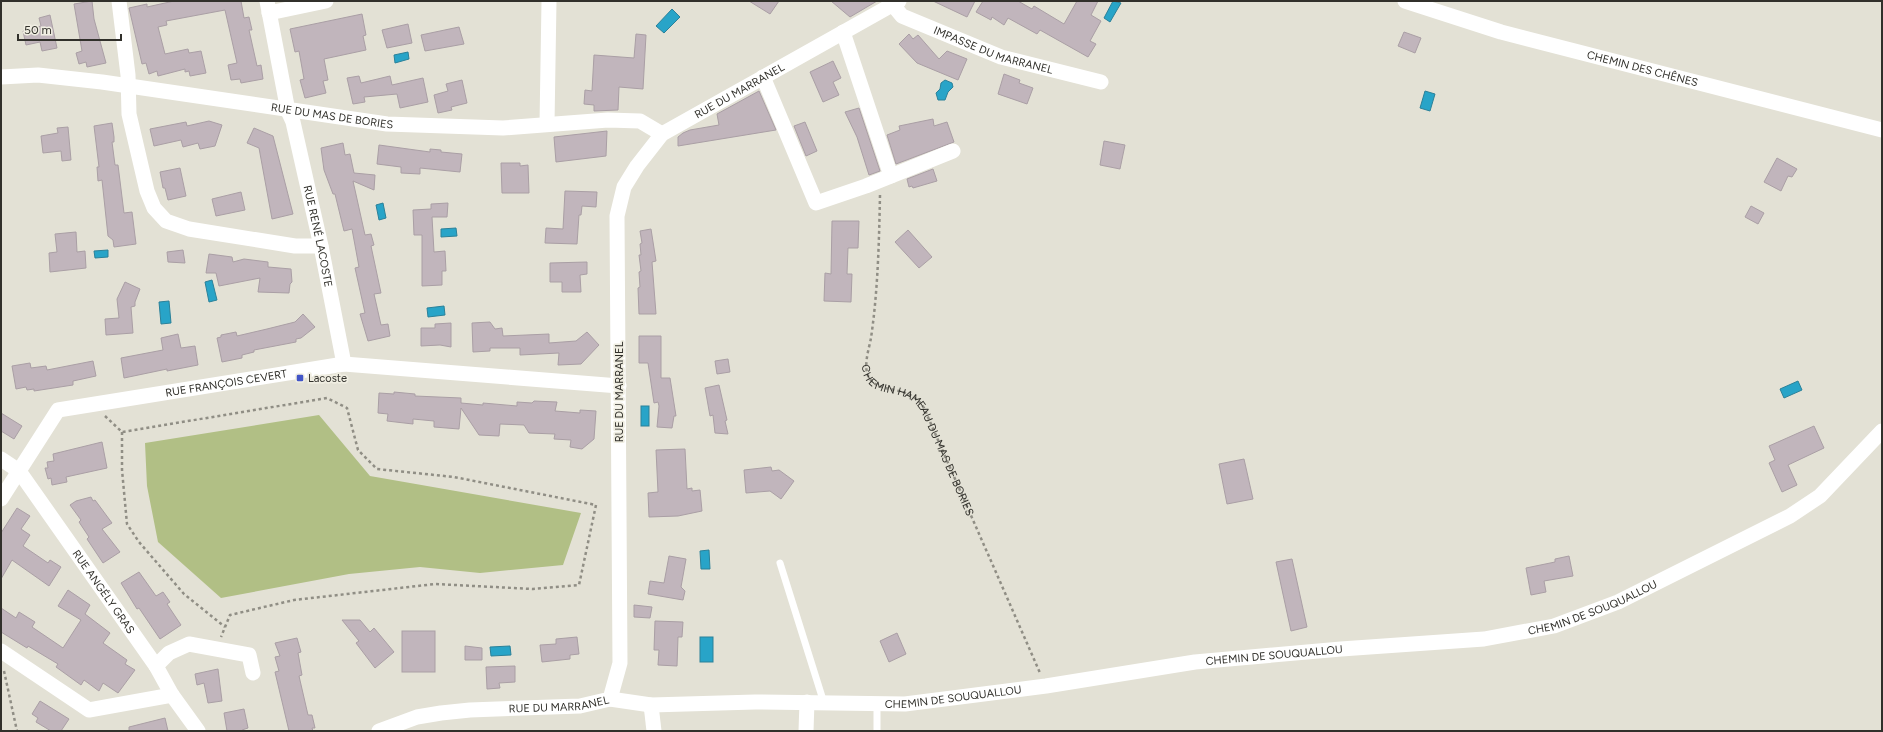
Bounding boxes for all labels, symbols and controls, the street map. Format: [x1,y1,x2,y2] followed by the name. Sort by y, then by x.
[18,16,121,42] scale bar
[24,23,52,37] text: 50 m
[932,23,1055,76] street label: IMPASSE DU MARRANEL
[1586,48,1700,89] street label: CHEMIN DES CHÊNES
[692,60,787,121] street label: RUE DU MARRANEL
[270,100,394,131] street label: RUE DU MAS DE BORIES
[301,184,335,288] street label: RUE RENÉ LACOSTE
[613,341,626,442] street label: RUE DU MARRANEL
[860,364,977,518] street label: CHEMIN HAMEAU DU MAS DE BORIES
[164,367,288,399] street label: RUE FRANÇOIS CEVERT
[308,372,347,385] place label: Lacoste
[295,373,305,383] marker: Lacoste
[70,547,138,636] street label: RUE ANGÉLY GRAS
[1527,577,1659,637] street label: CHEMIN DE SOUQUALLOU
[1205,642,1343,668] street label: CHEMIN DE SOUQUALLOU
[885,683,1022,711] street label: CHEMIN DE SOUQUALLOU
[508,693,610,715] street label: RUE DU MARRANEL

